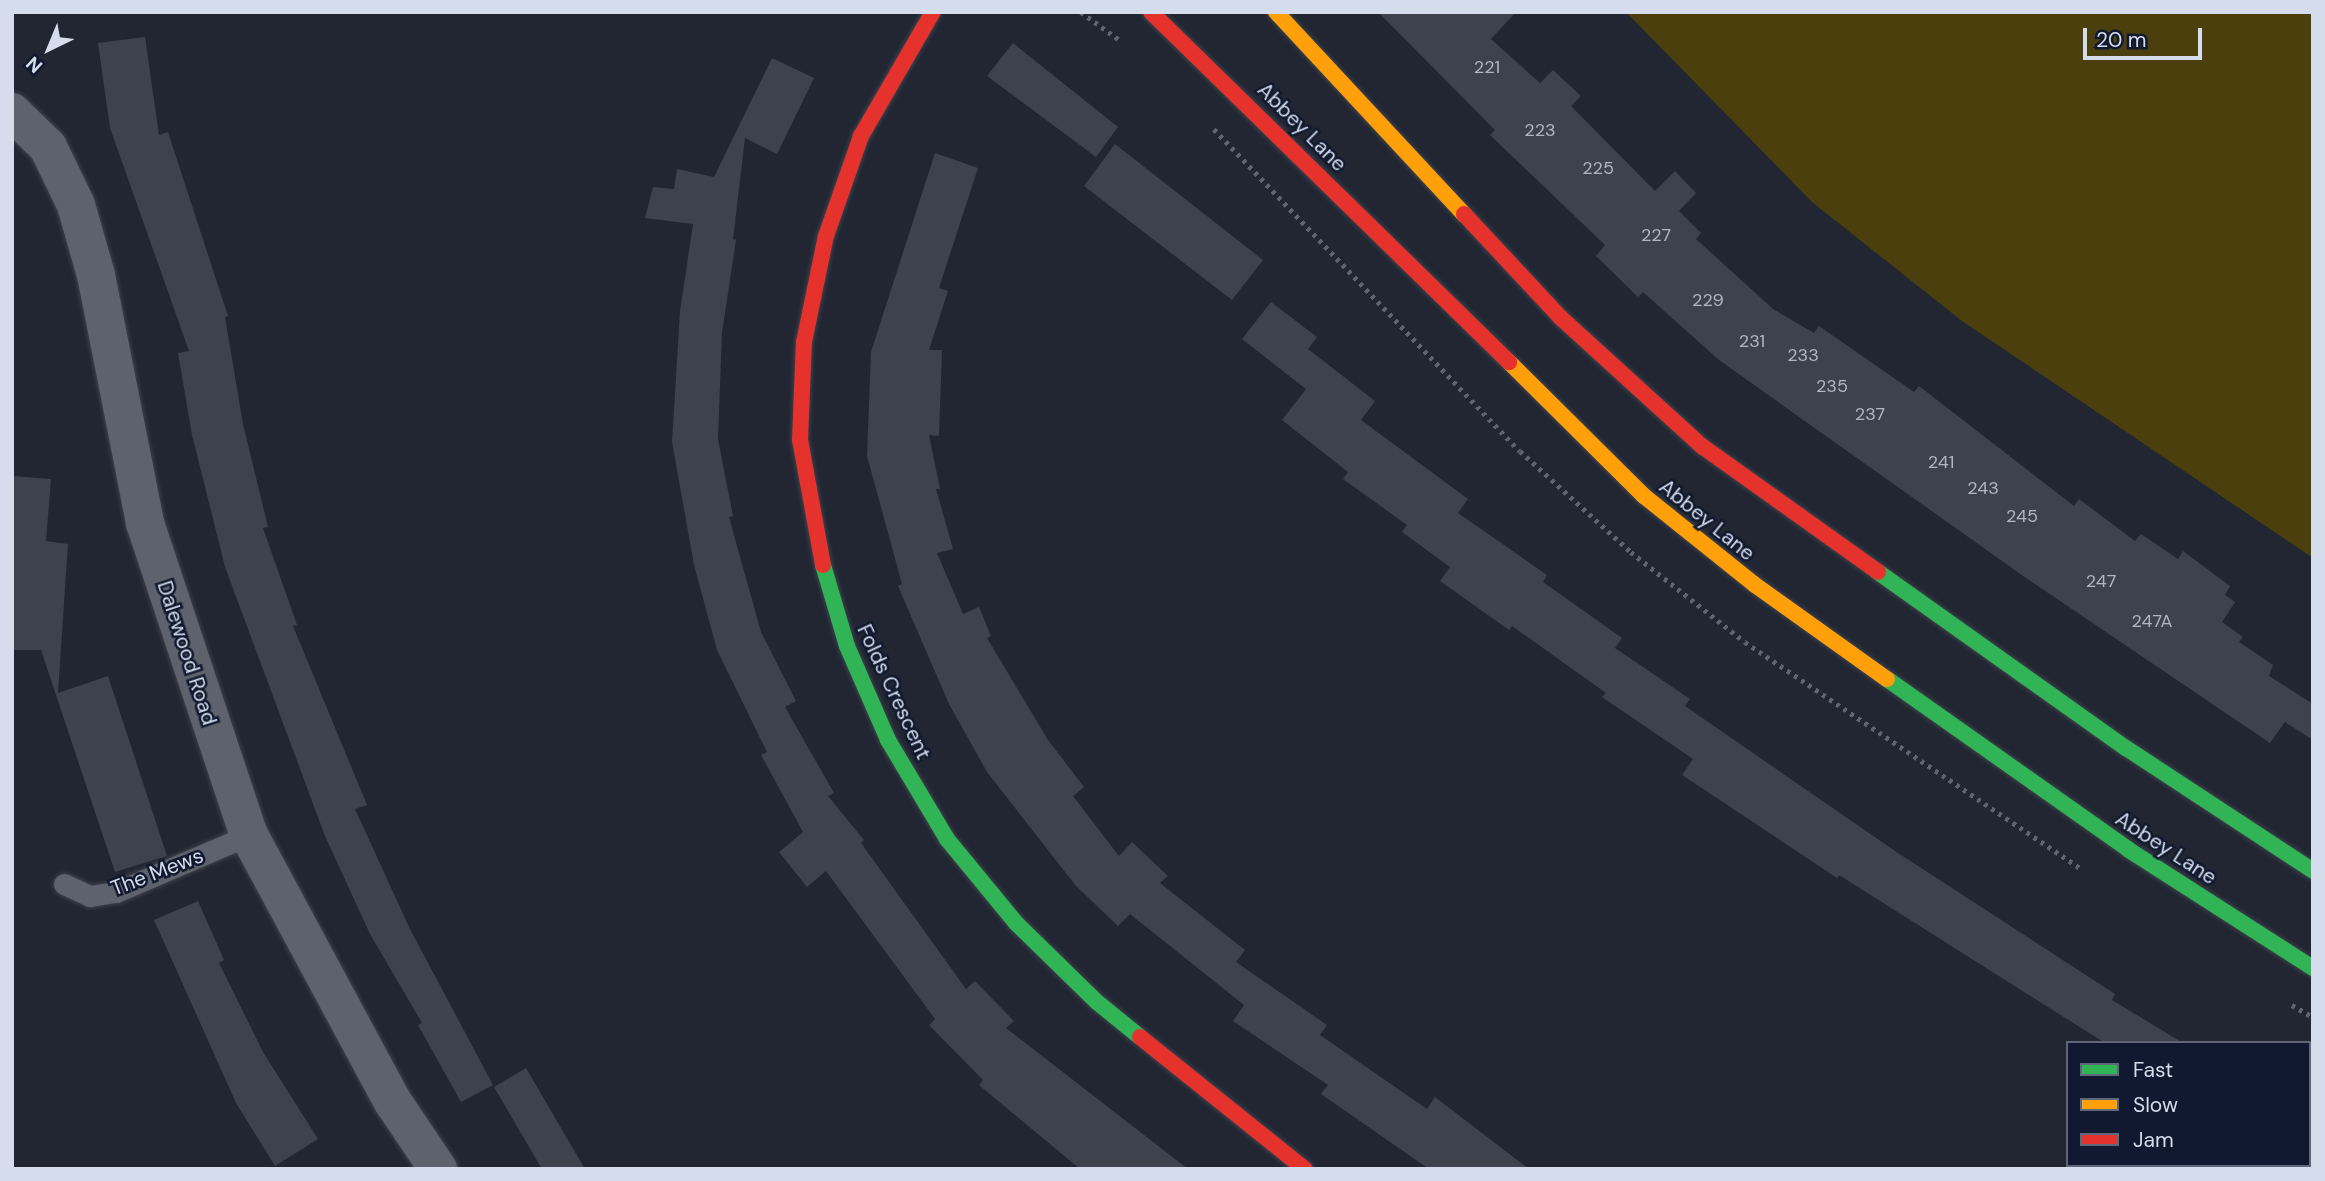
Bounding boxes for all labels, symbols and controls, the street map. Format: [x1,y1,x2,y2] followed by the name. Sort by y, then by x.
[14,14,84,84] north arrow
[2087,14,2206,58] scale bar
[2096,26,2147,54] text: 20 m
[21,51,48,79] text: N
[1474,56,1500,78] house number: 221
[1252,77,1352,177] street label: Abbey Lane
[1524,119,1556,141] house number: 223
[1582,157,1614,179] house number: 225
[1641,224,1671,246] house number: 227
[1692,289,1724,311] house number: 229
[1739,330,1765,352] house number: 231
[1787,344,1819,366] house number: 233
[1816,375,1848,397] house number: 235
[1855,403,1885,425] house number: 237
[1928,451,1954,473] house number: 241
[1654,474,1760,566] street label: Abbey Lane
[1967,477,1999,499] house number: 243
[2006,505,2038,527] house number: 245
[2086,570,2116,592] house number: 247
[152,578,222,728] street label: Dalewood Road
[2132,610,2172,632] house number: 247A
[852,620,936,764] street label: Folds Crescent
[2111,806,2221,890] street label: Abbey Lane
[107,843,207,901] street label: The Mews
[2066,1041,2311,1167] legend
[2133,1056,2173,1084] text: Fast
[2133,1091,2178,1119] text: Slow
[2133,1126,2174,1154] text: Jam

